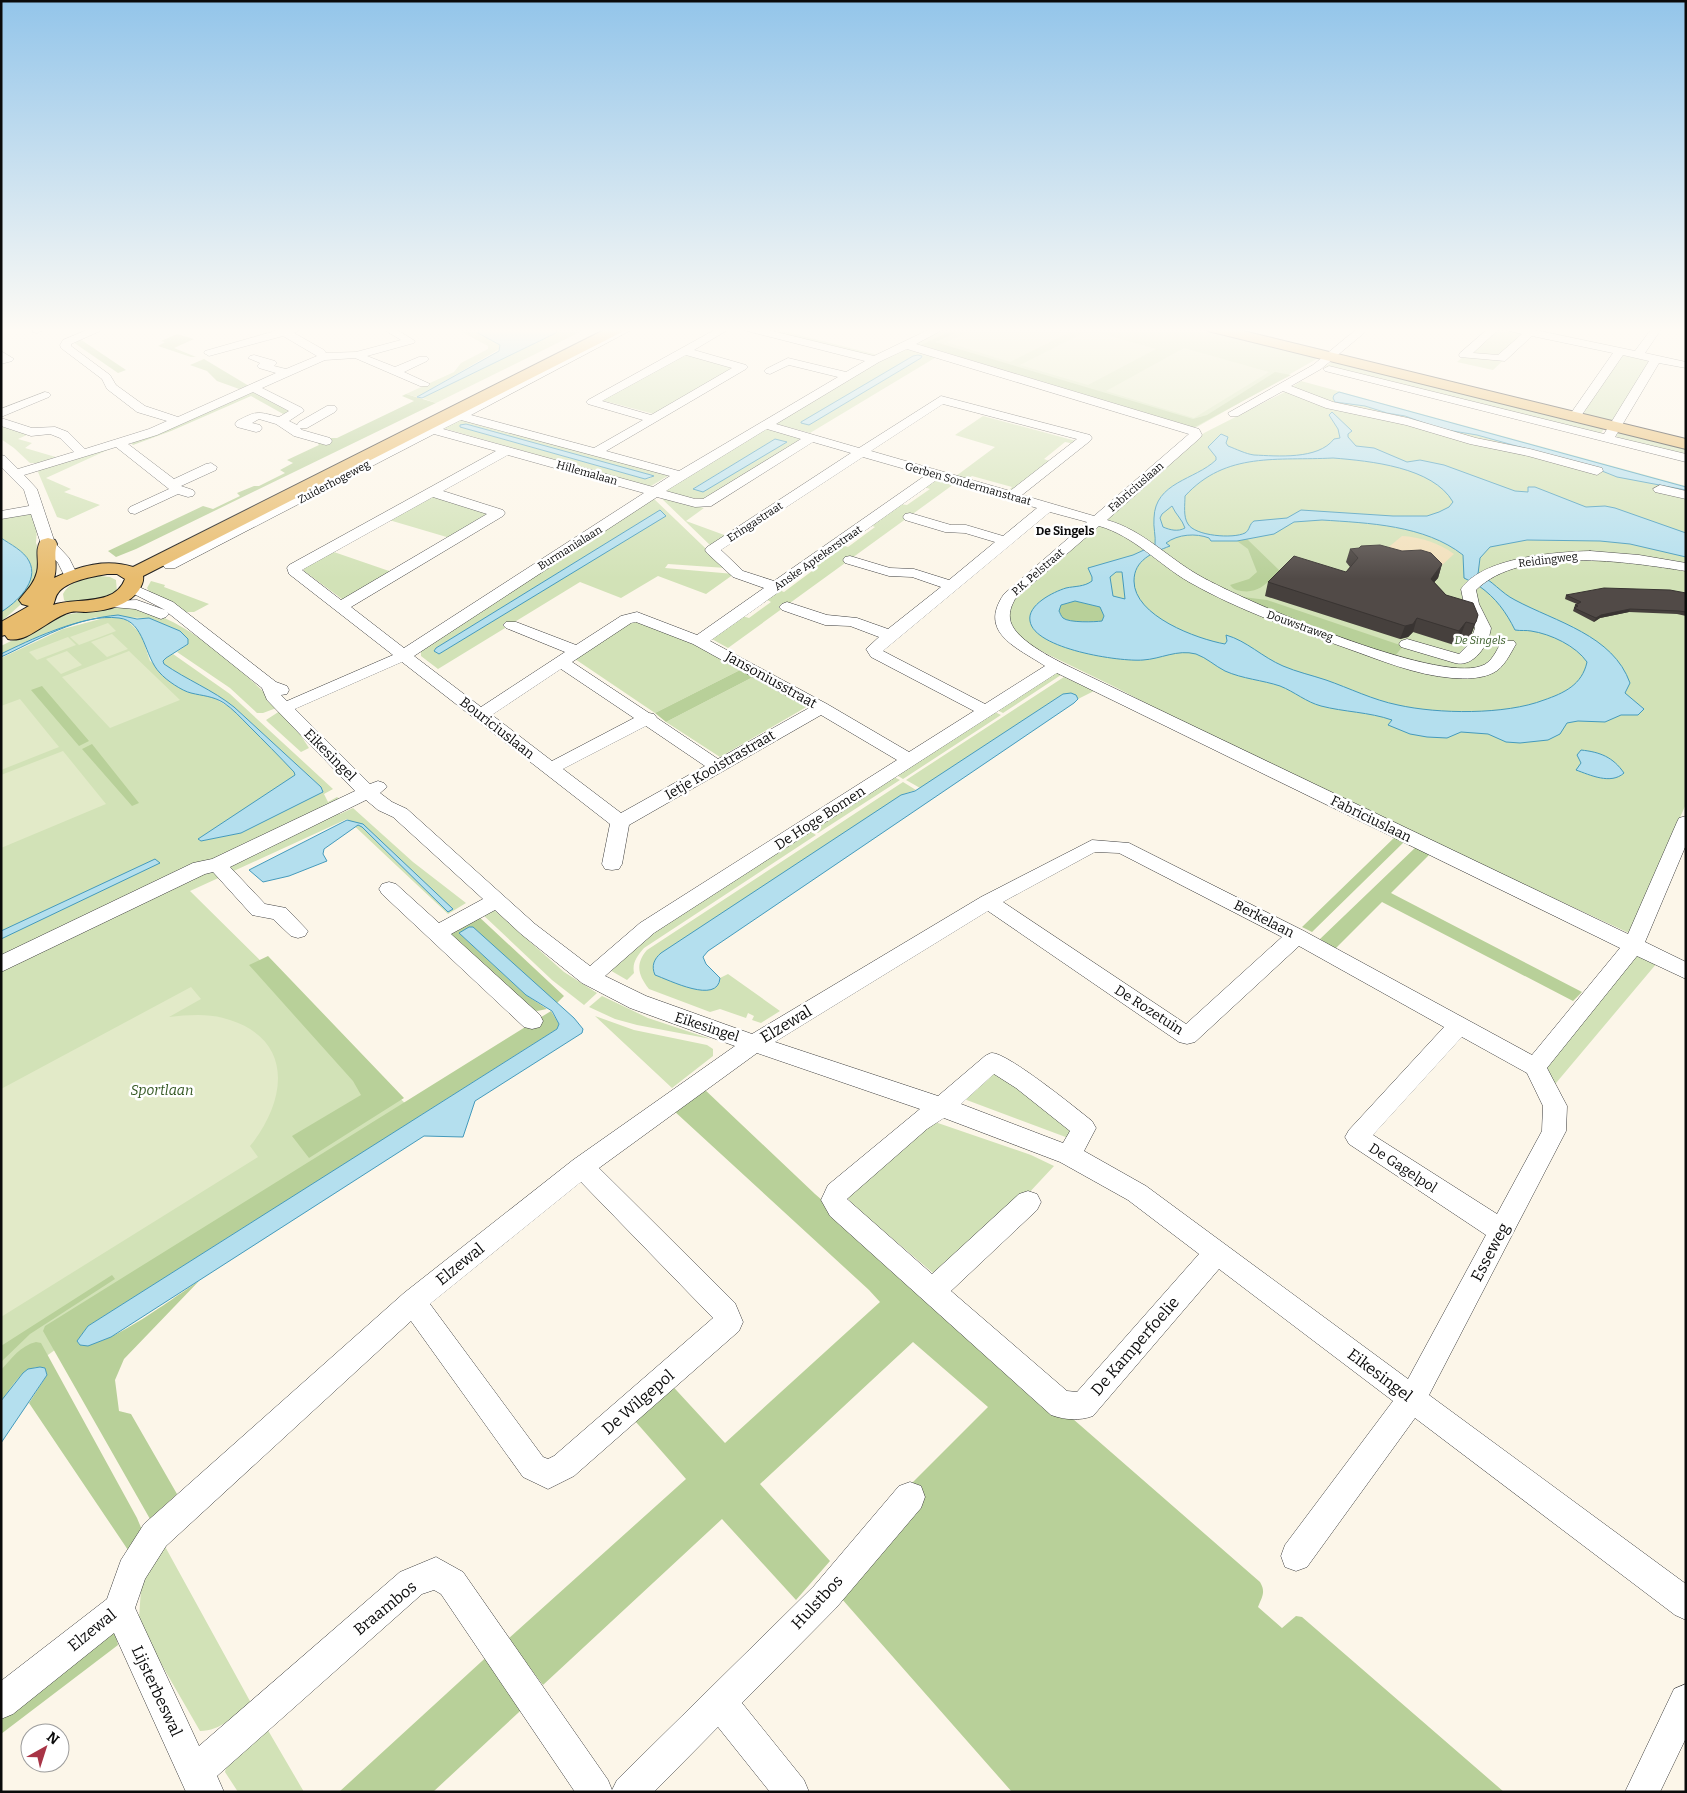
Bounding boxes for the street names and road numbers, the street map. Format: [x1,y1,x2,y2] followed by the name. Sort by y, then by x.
[296,458,372,506] street label: Zuiderhogeweg
[555,458,619,488] street label: Hillemalaan
[1106,459,1166,515] street label: Fabriciuslaan
[903,460,1033,508] street label: Gerben Sondermanstraat
[725,499,785,545] street label: Eringastraat
[536,523,604,573] street label: Burmanialaan
[772,523,864,593] street label: Anske Aptekerstraat
[1009,546,1067,598] street label: P.K. Pelstraat
[1518,550,1578,570] street label: Reidingweg
[1265,608,1335,644] street label: Douwstraweg
[721,647,820,712] street label: Jansoniusstraat
[456,693,538,763] street label: Bouriciuslaan
[300,725,360,785] street label: Eikesingel
[662,727,778,803] street label: Ietje Kooistrastraat
[772,782,868,854] street label: De Hoge Bomen
[1328,792,1414,846] street label: Fabriciuslaan
[1231,897,1297,942] street label: Berkelaan
[1111,981,1187,1039] street label: De Rozetuin
[757,1001,815,1047] street label: Elzewal
[673,1009,741,1045] street label: Eikesingel
[1366,1140,1440,1196] street label: De Gagelpol
[1467,1219,1513,1285] street label: Esseweg
[432,1239,488,1289] street label: Elzewal
[1087,1293,1183,1399] street label: De Kamperfoelie
[1344,1344,1417,1406] street label: Eikesingel
[598,1365,678,1438] street label: De Wilgepol
[787,1571,847,1633] street label: Hulstbos
[350,1577,420,1639] street label: Braambos
[64,1605,120,1655] street label: Elzewal
[128,1643,186,1740] street label: Lijsterbeswal

